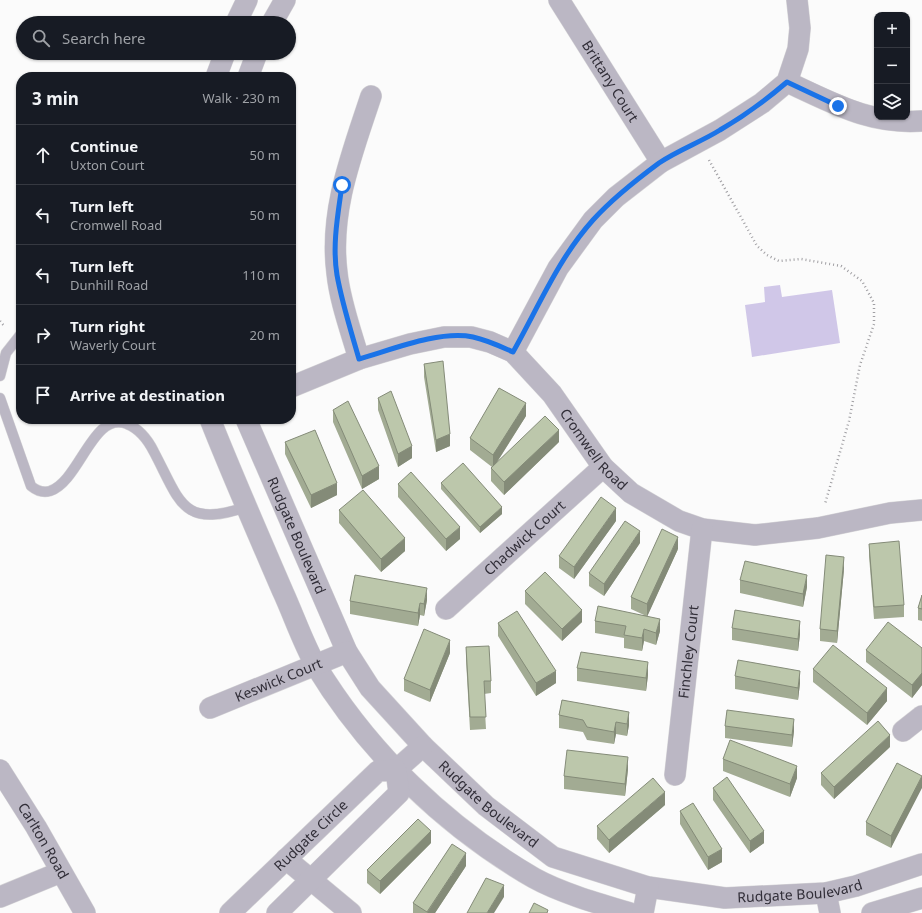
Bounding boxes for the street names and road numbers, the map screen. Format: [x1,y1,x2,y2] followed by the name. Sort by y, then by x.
[578,37,643,125] street label: Brittany Court
[556,405,632,494] street label: Cromwell Road
[263,474,331,597] street label: Rudgate Boulevard
[480,496,569,579] street label: Chadwick Court
[673,604,703,699] street label: Finchley Court
[232,653,325,706] street label: Keswick Court
[435,756,543,852] street label: Rudgate Boulevard
[269,795,352,875] street label: Rudgate Circle
[14,799,74,882] street label: Carlton Road
[737,875,865,906] street label: Rudgate Boulevard

